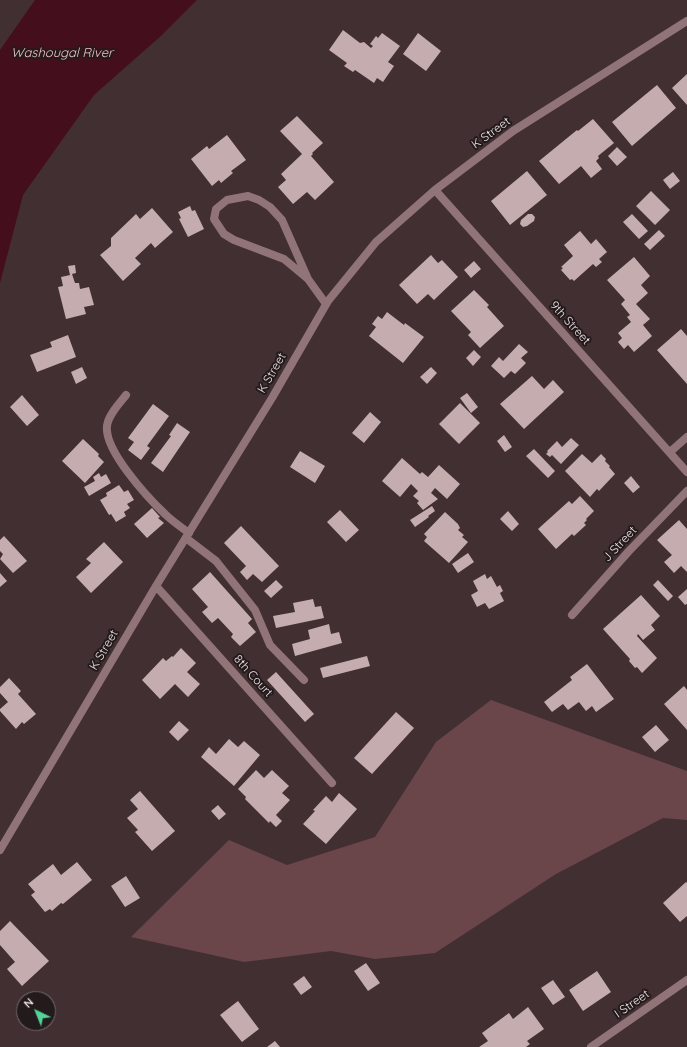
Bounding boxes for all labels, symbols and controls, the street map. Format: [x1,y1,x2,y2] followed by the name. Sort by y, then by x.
[11,45,113,61] water label: Washougal River
[469,114,513,152] street label: K Street
[547,298,593,348] street label: 9th Street
[255,350,289,396] street label: K Street
[600,523,640,565] street label: J Street
[87,627,121,673] street label: K Street
[231,652,275,700] street label: 8th Court
[612,987,652,1021] street label: I Street
[16,991,56,1031] north arrow
[21,995,36,1011] text: N

